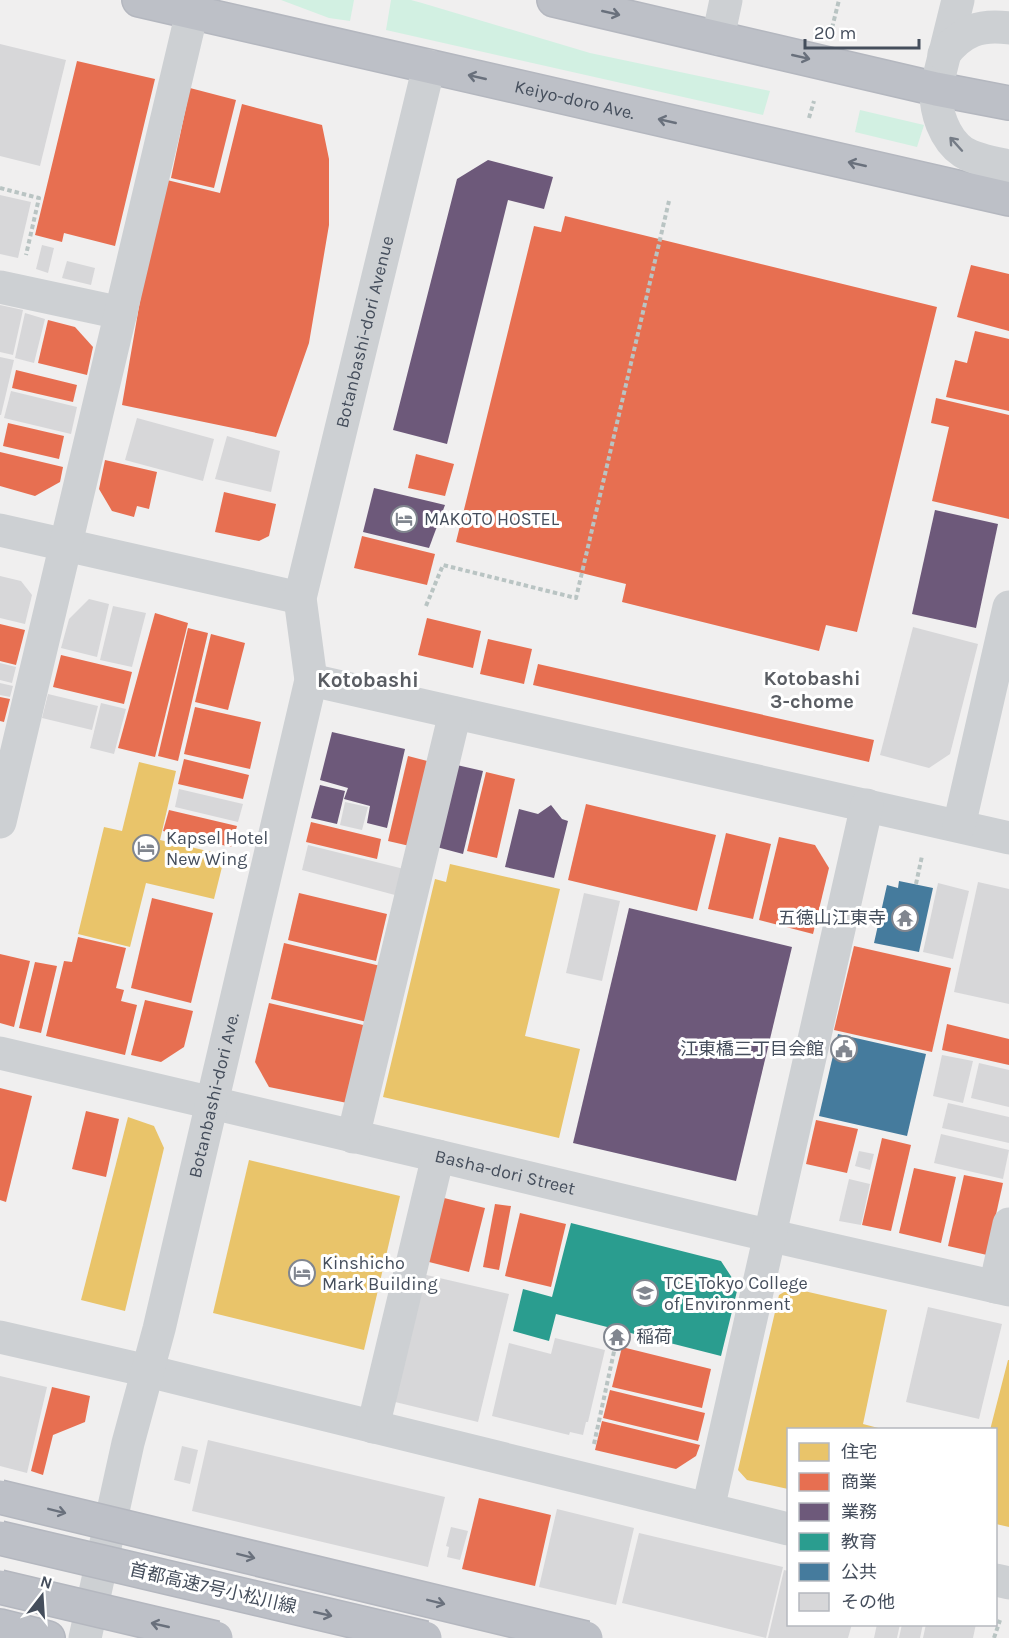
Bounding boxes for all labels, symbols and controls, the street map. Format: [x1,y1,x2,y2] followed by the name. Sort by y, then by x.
[601,8,620,20] one-way arrow
[805,12,919,50] scale bar
[814,22,856,44] text: 20 m
[791,52,810,64] one-way arrow
[467,71,486,83] one-way arrow
[512,75,637,124] street label: Keiyo-doro Ave.
[657,115,677,126] one-way arrow
[949,137,963,152] one-way arrow
[847,158,866,170] one-way arrow
[331,233,398,430] street label: Botanbashi-dori Avenue
[389,504,419,534] hotel icon: MAKOTO HOSTEL
[424,508,560,530] place label: MAKOTO HOSTEL
[763,667,861,713] district label: Kotobashi 3-chome
[317,668,419,692] district label: Kotobashi
[166,827,268,870] place label: Kapsel Hotel New Wing
[131,833,161,863] hotel icon: Kapsel Hotel New Wing
[890,903,920,933] temple icon: 五徳山江東寺
[778,907,886,929] place label: 五徳山江東寺
[184,1010,244,1180] street label: Botanbashi-dori Ave.
[829,1034,859,1064] public building icon: 江東橋三丁目会館
[680,1038,824,1060] place label: 江東橋三丁目会館
[433,1145,578,1200] street label: Basha-dori Street
[322,1252,438,1295] place label: Kinshicho Mark Building
[287,1258,317,1288] hotel icon: Kinshicho Mark Building
[664,1272,808,1315] place label: TCE Tokyo College of Environment
[630,1278,660,1308] school or university icon: TCE Tokyo College of Environment
[602,1322,632,1352] temple icon: 稲荷
[636,1326,672,1348] place label: 稲荷
[787,1428,997,1626] legend
[841,1441,877,1463] text: 住宅
[841,1471,877,1493] text: 商業
[841,1501,877,1523] text: 業務
[47,1505,66,1517] one-way arrow
[841,1531,877,1553] text: 教育
[237,1551,256,1563] one-way arrow
[127,1558,299,1618] street label: 首都高速7号小松川線
[841,1561,877,1583] text: 公共
[12,1566,72,1626] north arrow
[38,1571,55,1593] text: N
[841,1591,895,1613] text: その他
[426,1597,445,1608] one-way arrow
[313,1608,332,1620] one-way arrow
[150,1618,169,1630] one-way arrow

